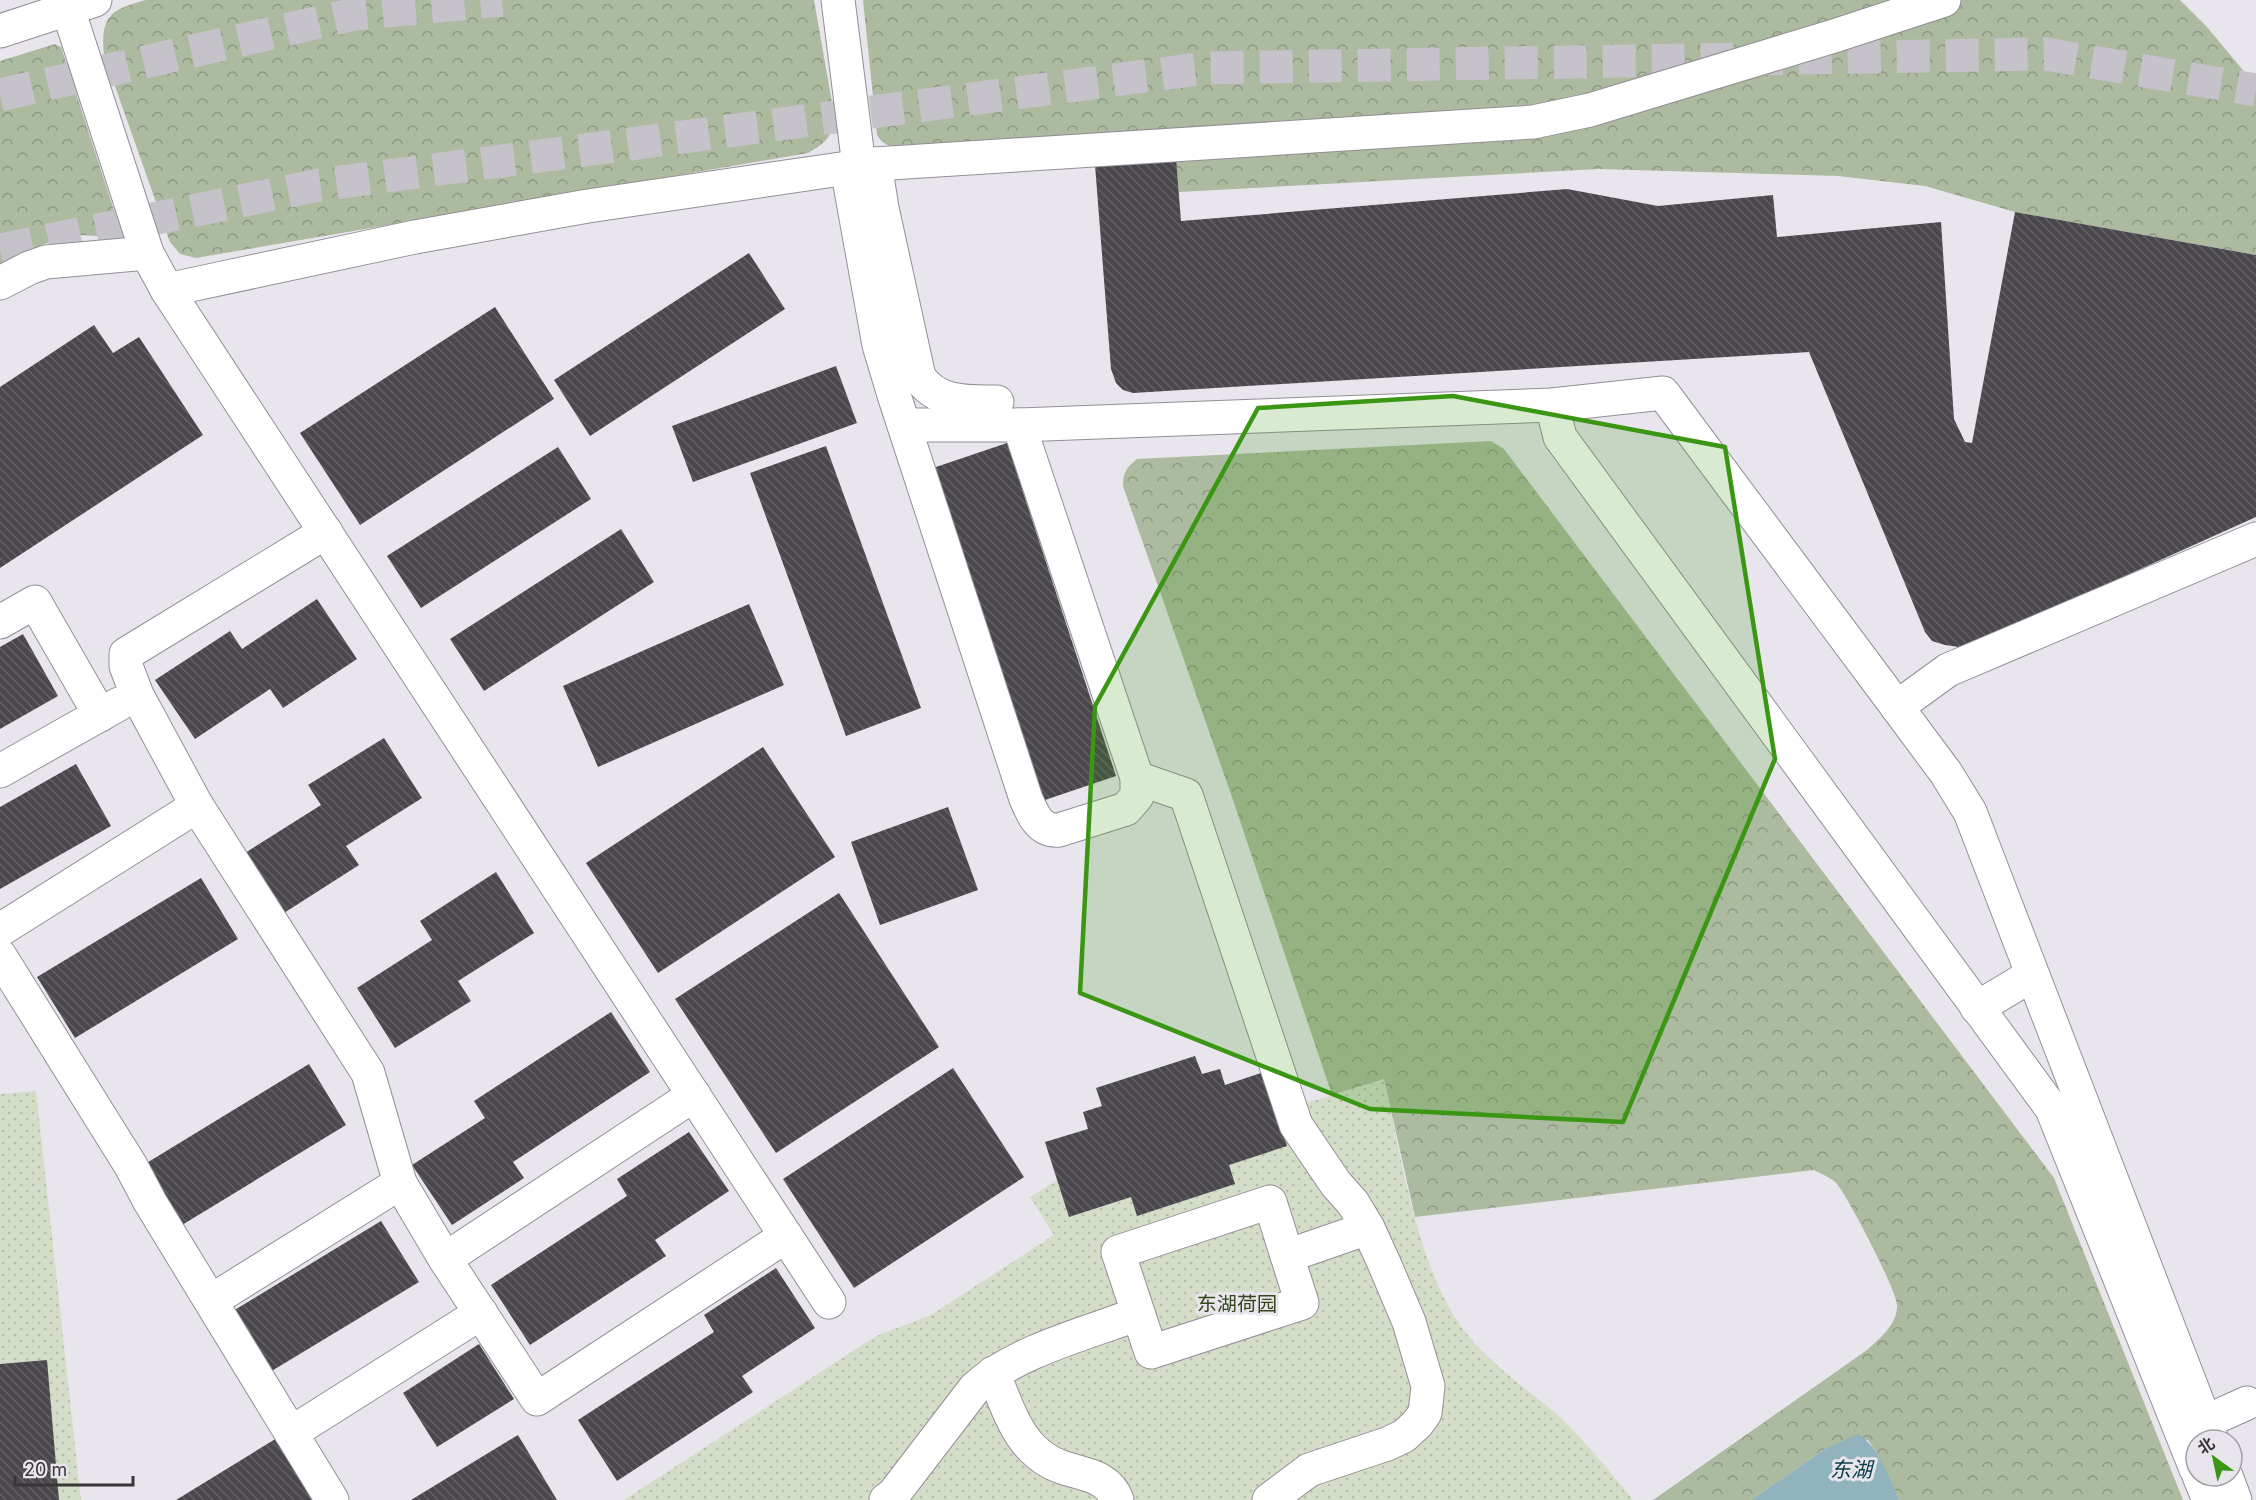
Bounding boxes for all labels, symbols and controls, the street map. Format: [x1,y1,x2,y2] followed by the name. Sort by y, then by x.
[1197,1292,1277,1316] park label: 东湖荷园
[2184,1428,2244,1488] north arrow
[2194,1433,2218,1458] text: 北
[15,1449,134,1487] scale bar
[1830,1457,1875,1482] water label: 东湖
[24,1459,67,1480] text: 20 m

